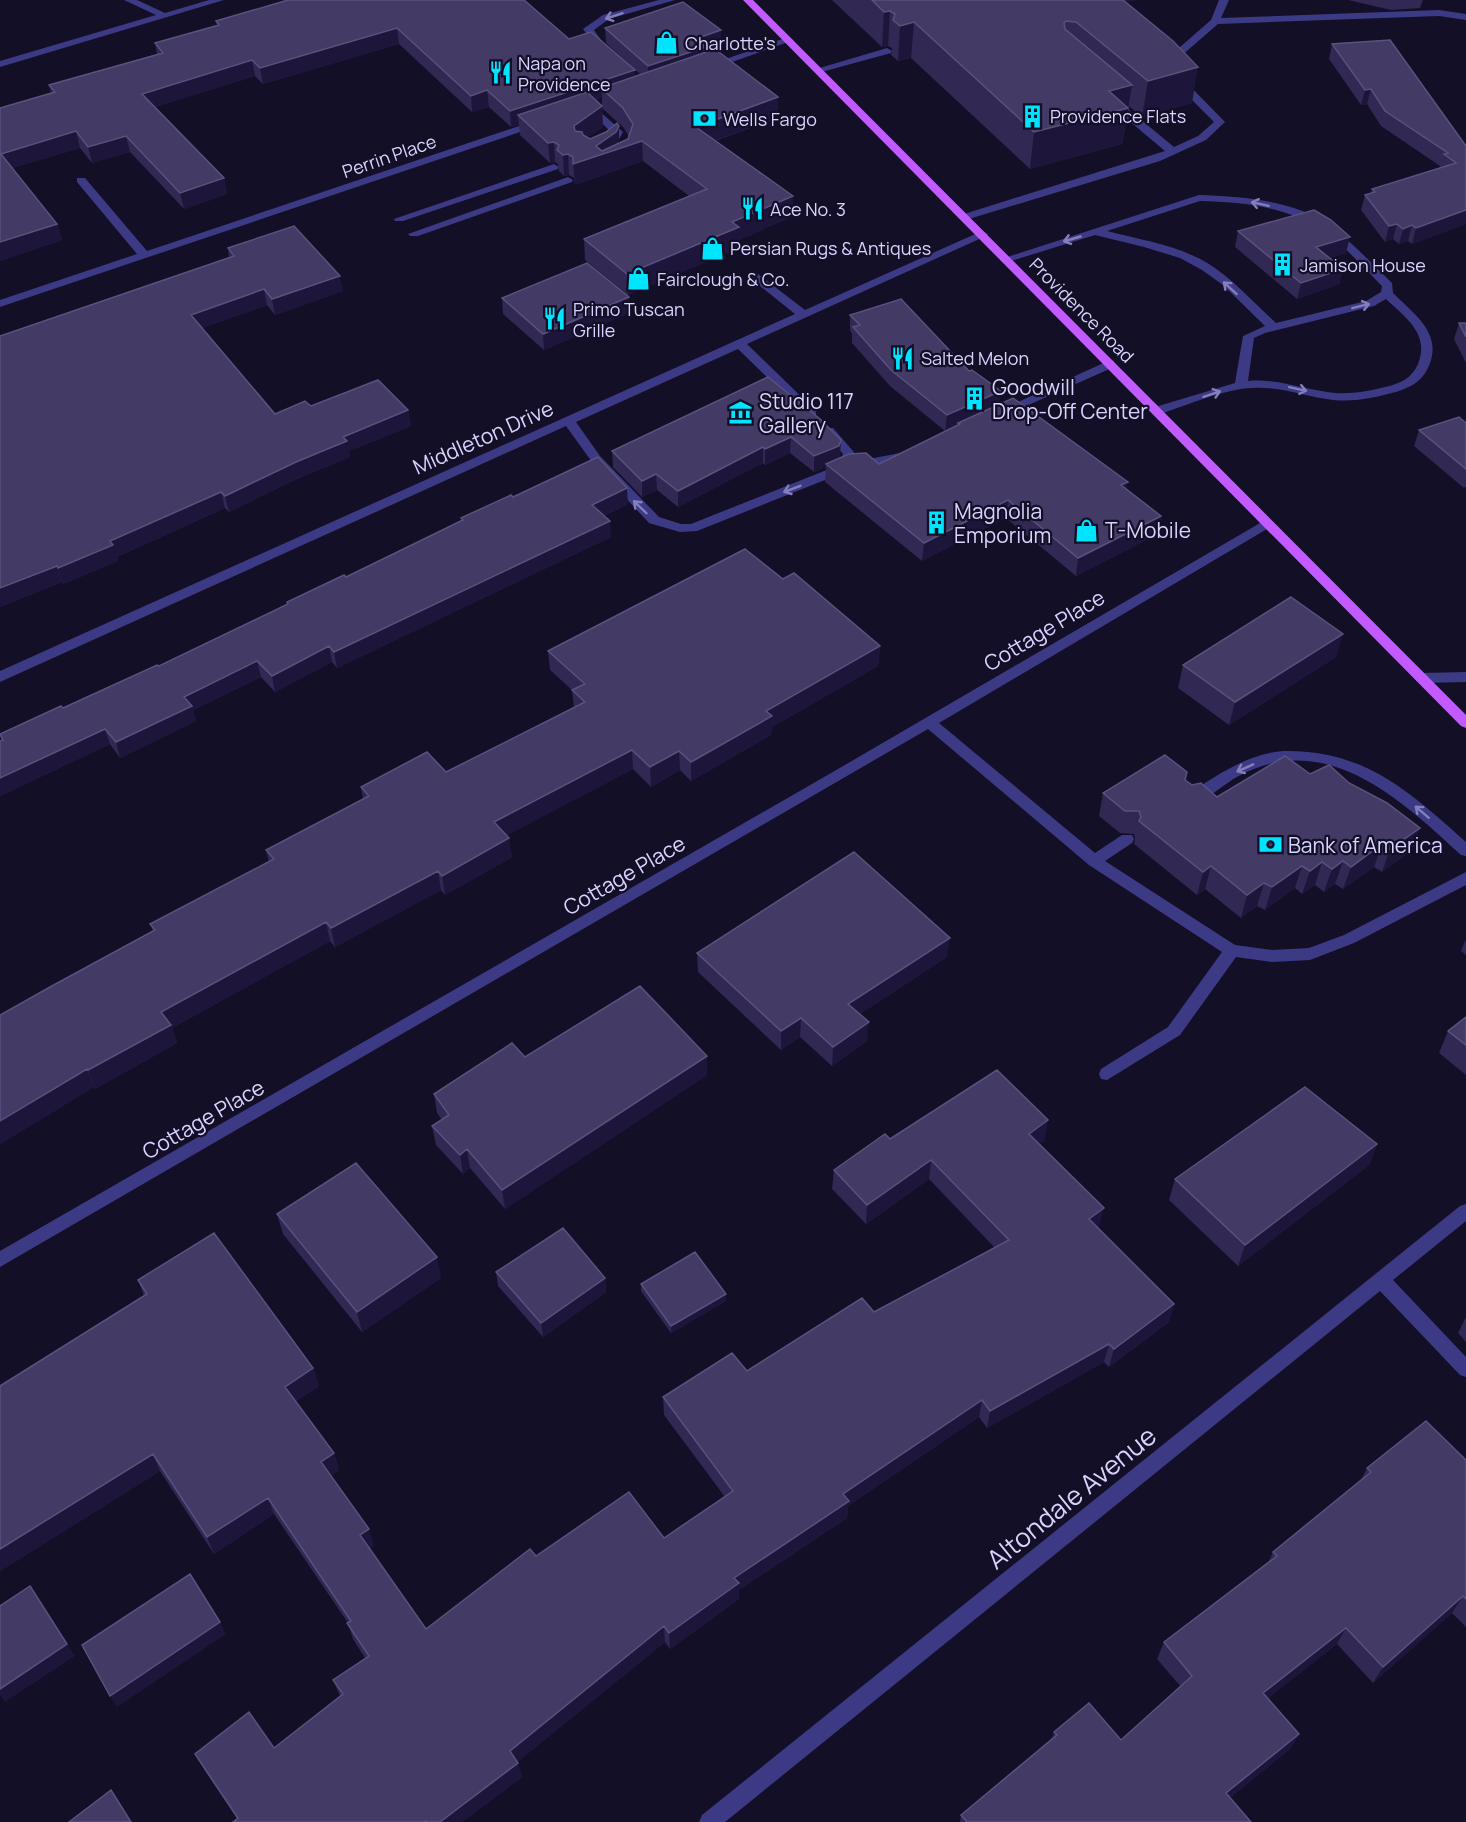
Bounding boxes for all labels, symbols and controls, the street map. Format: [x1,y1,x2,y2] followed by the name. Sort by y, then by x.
[605,11,624,22] one-way arrow
[654,30,680,56] shop icon: Charlotte's
[685,31,776,55] place label: Charlotte's
[518,51,611,96] place label: Napa on Providence
[487,60,513,86] restaurant icon: Napa on Providence
[1019,103,1045,129] building icon: Providence Flats
[1050,104,1186,128] place label: Providence Flats
[692,106,718,132] bank icon: Wells Fargo
[723,107,817,131] place label: Wells Fargo
[339,129,439,183] street label: Perrin Place
[739,196,765,222] restaurant icon: Ace No. 3
[770,197,846,221] place label: Ace No. 3
[1250,198,1270,209] one-way arrow
[1063,234,1082,246] one-way arrow
[699,235,725,261] shop icon: Persian Rugs & Antiques
[730,236,931,260] place label: Persian Rugs & Antiques
[1024,252,1140,368] street label: Providence Road
[1269,252,1295,278] building icon: Jamison House
[1300,253,1426,277] place label: Jamison House
[626,266,652,292] shop icon: Fairclough & Co.
[657,267,789,291] place label: Fairclough & Co.
[1223,281,1238,295] one-way arrow
[573,297,685,342] place label: Primo Tuscan Grille
[1351,300,1370,312] one-way arrow
[542,306,568,332] restaurant icon: Primo Tuscan Grille
[890,345,916,371] restaurant icon: Salted Melon
[921,346,1029,370] place label: Salted Melon
[992,373,1148,425] place label: Goodwill Drop-Off Center
[1287,384,1307,395] one-way arrow
[961,386,987,412] building icon: Goodwill Drop-Off Center
[759,387,854,439] place label: Studio 117 Gallery
[1202,387,1221,398] one-way arrow
[408,394,558,480] street label: Middleton Drive
[728,400,754,426] museum icon: Studio 117 Gallery
[783,484,802,495] one-way arrow
[954,497,1051,549] place label: Magnolia Emporium
[632,499,647,514] one-way arrow
[923,510,949,536] building icon: Magnolia Emporium
[1105,516,1191,544] place label: T-Mobile
[1074,517,1100,543] shop icon: T-Mobile
[978,583,1110,677] street label: Cottage Place
[1237,762,1255,774] one-way arrow
[1415,805,1430,819] one-way arrow
[558,829,690,921] street label: Cottage Place
[1288,831,1443,859] place label: Bank of America
[1257,832,1283,858] bank icon: Bank of America
[137,1073,269,1165] street label: Cottage Place
[979,1417,1163,1577] street label: Altondale Avenue

